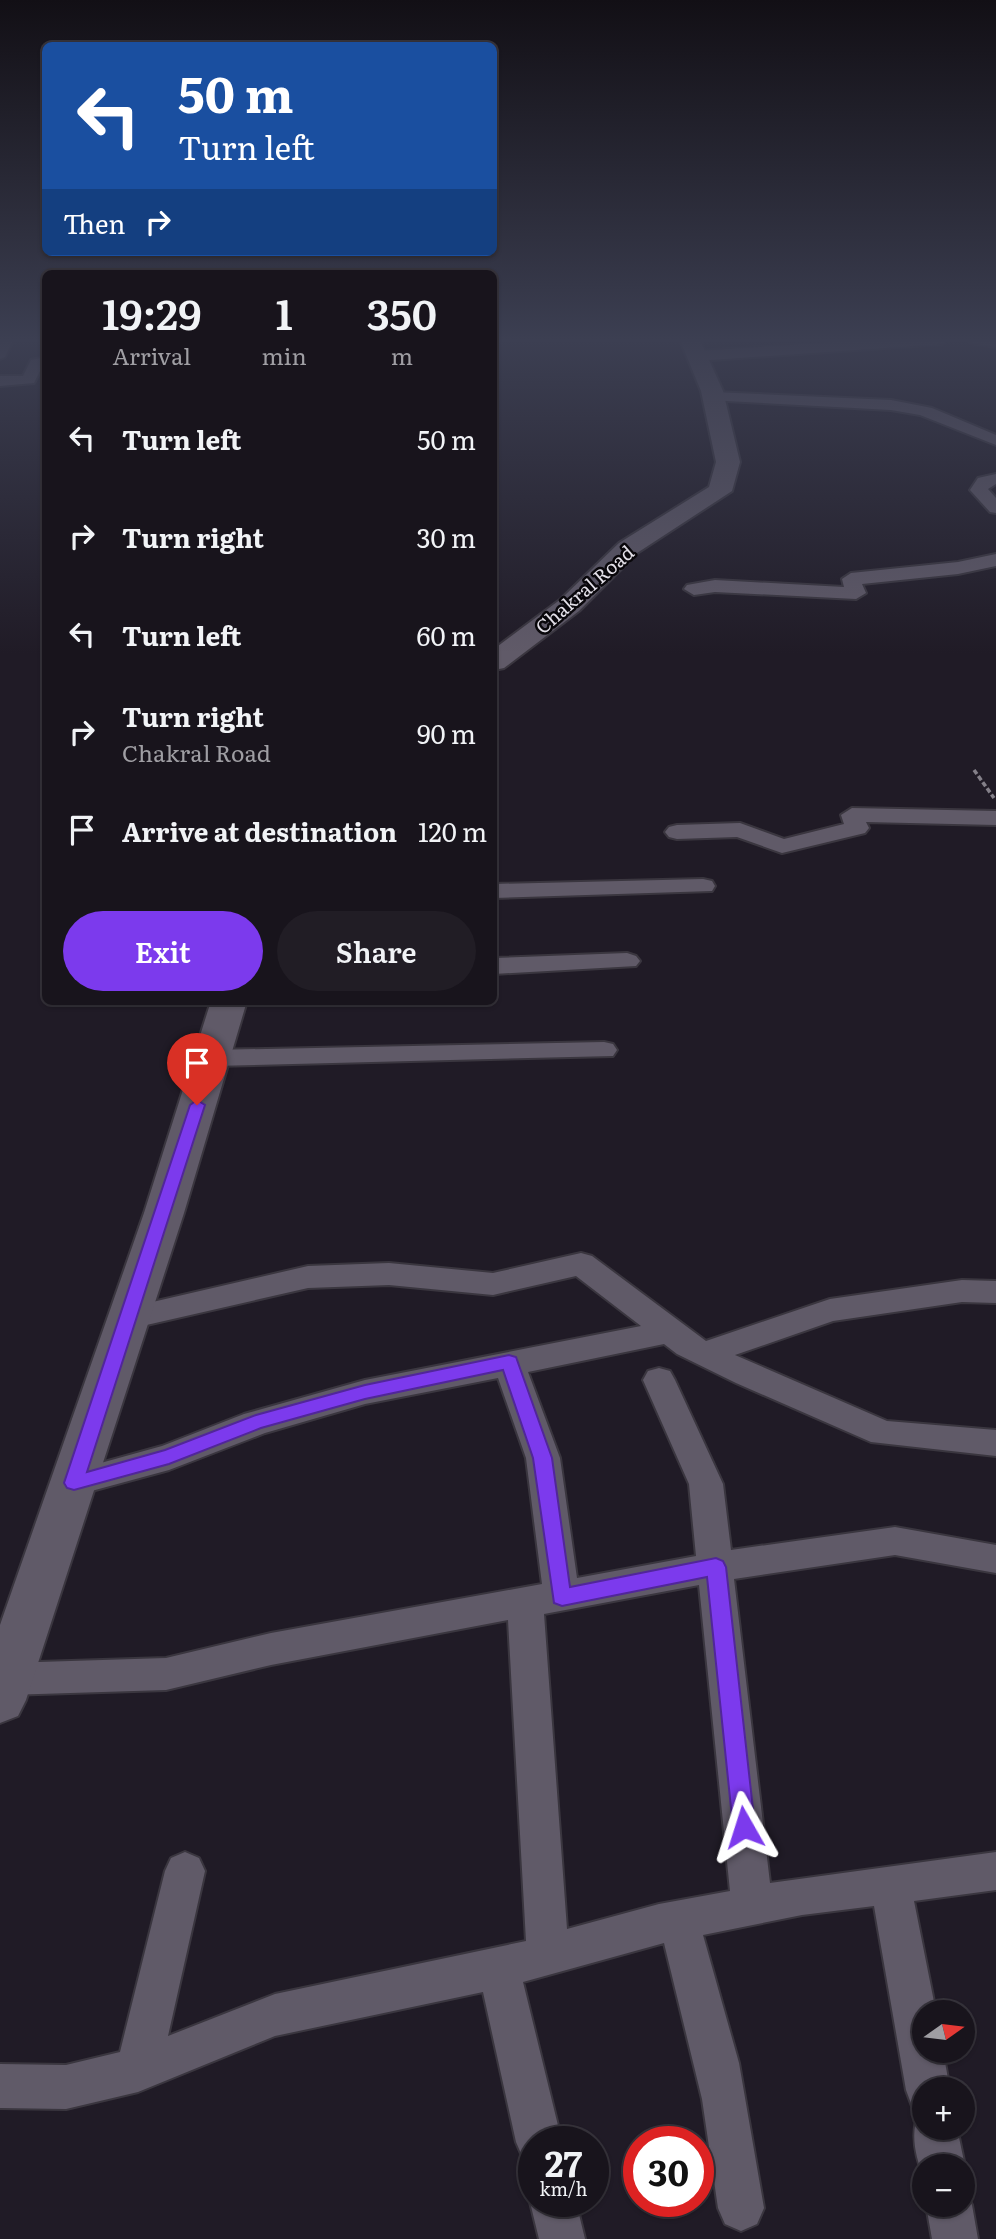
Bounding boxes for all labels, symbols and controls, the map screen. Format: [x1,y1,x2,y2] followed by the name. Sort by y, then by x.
[178,55,294,128] text: 50 m
[63,70,154,161] icon: left
[178,122,315,170] text: Turn left
[63,203,125,242] text: Then
[139,203,177,241] icon: right
[102,281,201,343] text: 19:29
[275,281,293,343] text: 1
[367,281,437,343] text: 350
[112,338,191,372] text: Arrival
[261,338,307,372] text: min
[391,338,413,372] text: m
[63,419,101,457] icon: left
[122,419,241,458] text: Turn left
[417,419,476,458] text: 50 m
[63,517,101,555] icon: right
[122,517,264,556] text: Turn right
[416,517,476,556] text: 30 m
[528,538,640,640] street label: Chakral Road
[63,615,101,653] icon: left
[122,615,241,654] text: Turn left
[417,615,476,654] text: 60 m
[122,696,264,735] text: Turn right
[63,713,101,751] icon: right
[417,713,476,752] text: 90 m
[122,735,271,769] text: Chakral Road
[63,811,101,849] icon: arrive
[122,811,397,850] text: Arrive at destination
[418,811,487,850] text: 120 m
[63,911,263,991] button: Exit
[277,911,476,991] button: Share
[167,1033,227,1105] pin
[178,1044,216,1082] icon: arrive
[707,1790,781,1864] position arrow
[912,2000,975,2063] north arrow
[912,2000,975,2217] map controls
[912,2077,975,2140] button: +
[623,2126,714,2217] speed limit sign: 30
[545,2136,582,2188] text: 27
[912,2154,975,2217] button: −
[540,2175,587,2202] text: km/h

